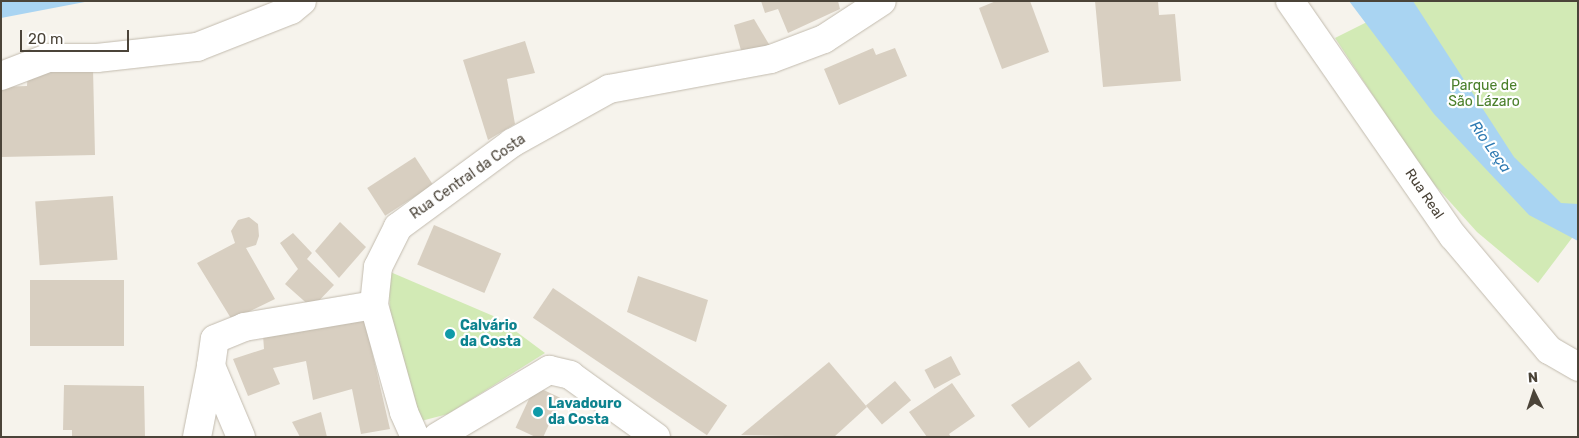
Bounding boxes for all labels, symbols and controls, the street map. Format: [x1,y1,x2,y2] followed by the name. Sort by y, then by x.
[22,20,131,52] scale bar
[28,30,63,48] text: 20 m
[1448,78,1520,110] park label: Parque de São Lázaro
[1466,118,1514,176] water label: Rio Leça
[407,131,529,223] street label: Rua Central da Costa
[1401,166,1447,222] street label: Rua Real
[460,318,521,351] place label: Calvário da Costa
[444,328,456,340] marker: Calvário da Costa
[1509,368,1559,418] north arrow
[1527,369,1539,386] text: N
[548,396,622,428] place label: Lavadouro da Costa
[532,406,544,418] marker: Lavadouro da Costa

